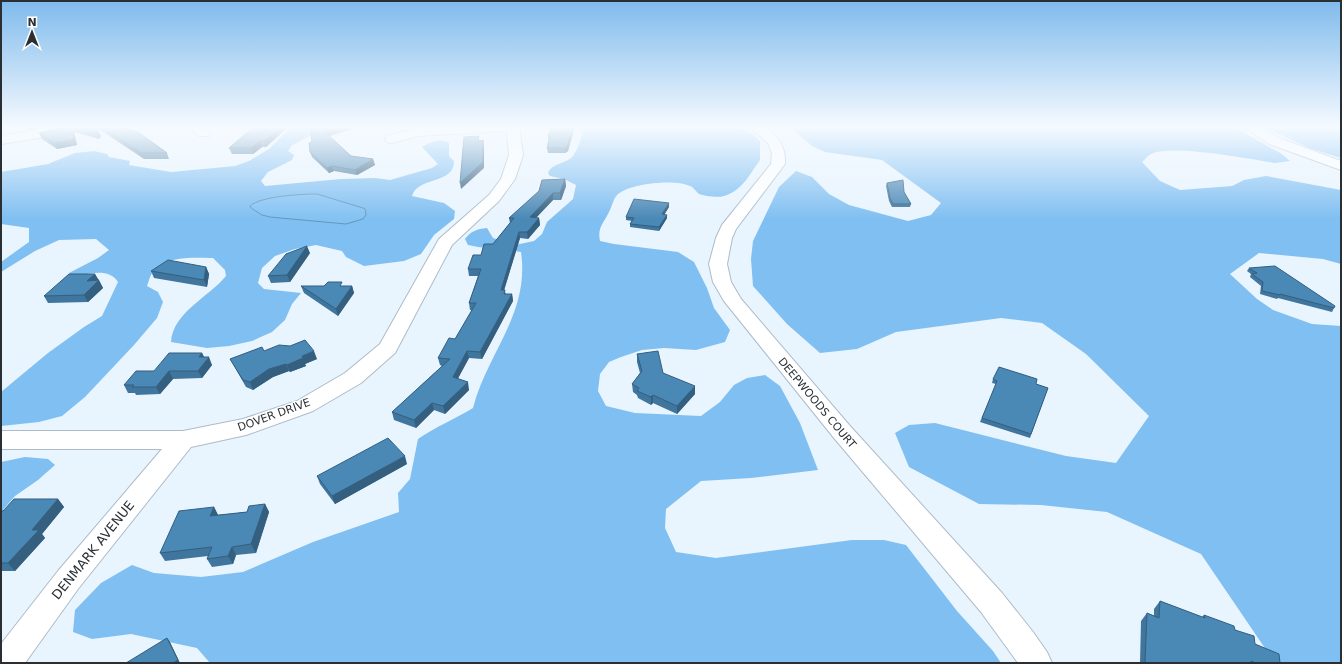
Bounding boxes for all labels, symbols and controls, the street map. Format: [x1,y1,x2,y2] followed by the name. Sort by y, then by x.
[12,12,52,52] north arrow
[27,16,37,29] text: N
[775,355,859,451] street label: DEEPWOODS COURT
[236,396,312,434] street label: DOVER DRIVE
[49,498,137,602] street label: DENMARK AVENUE

